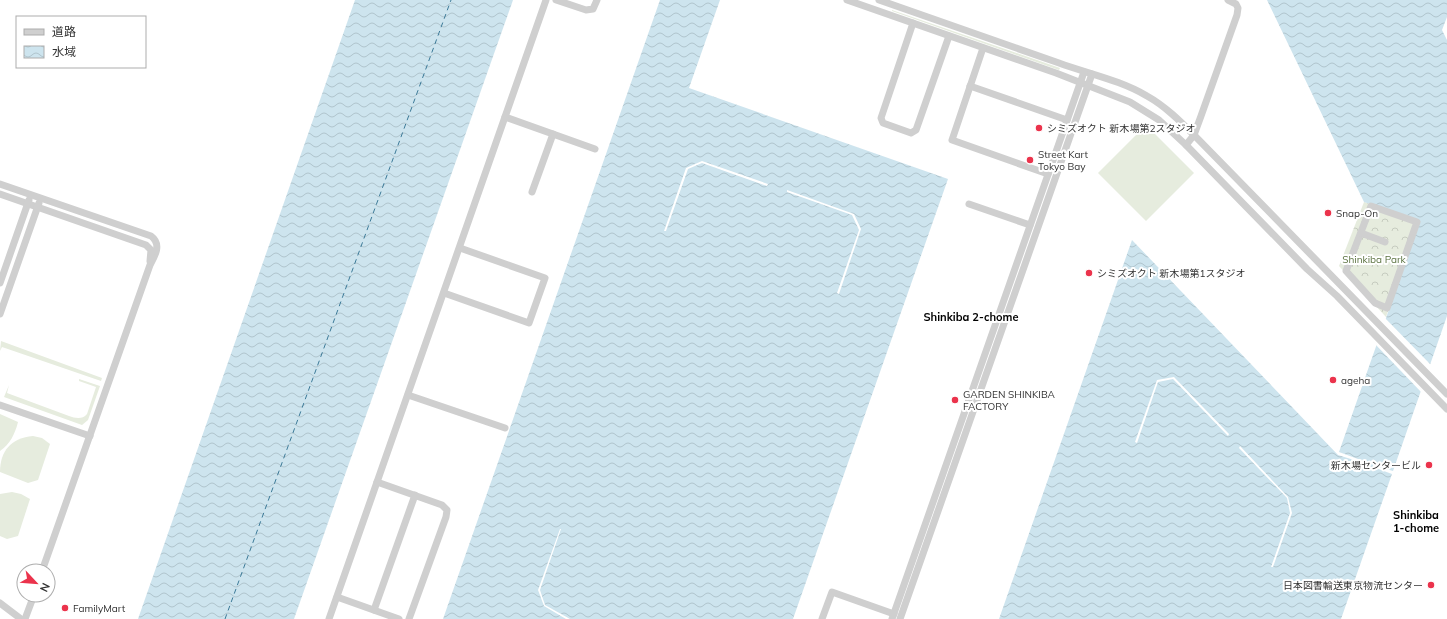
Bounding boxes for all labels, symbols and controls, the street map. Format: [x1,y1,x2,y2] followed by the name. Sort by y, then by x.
[16,16,146,68] legend
[52,24,76,39] text: 道路
[52,44,76,59] text: 水域
[1047,122,1195,135] place label: シミズオクト 新木場第2スタジオ
[1034,123,1044,133] marker: シミズオクト 新木場第2スタジオ
[1038,148,1088,173] place label: Street Kart Tokyo Bay
[1025,155,1035,165] marker: Street Kart Tokyo Bay
[1336,207,1378,220] place label: Snap-On
[1323,208,1333,218] marker: Snap-On
[1342,253,1407,266] park label: Shinkiba Park
[1097,267,1245,280] place label: シミズオクト 新木場第1スタジオ
[1084,268,1094,278] marker: シミズオクト 新木場第1スタジオ
[923,310,1019,324] district label: Shinkiba 2-chome
[1341,374,1370,387] place label: ageha
[1328,375,1338,385] marker: ageha
[963,388,1056,413] place label: GARDEN SHINKIBA FACTORY
[950,395,960,405] marker: GARDEN SHINKIBA FACTORY
[1331,459,1421,472] place label: 新木場センタービル
[1424,460,1434,470] marker: 新木場センタービル
[1393,508,1439,535] district label: Shinkiba 1-chome
[16,563,56,603] north arrow
[1283,579,1423,592] place label: 日本図書輸送東京物流センター
[1426,580,1436,590] marker: 日本図書輸送東京物流センター
[37,581,53,594] text: N
[73,602,126,615] place label: FamilyMart
[60,603,70,613] marker: FamilyMart

